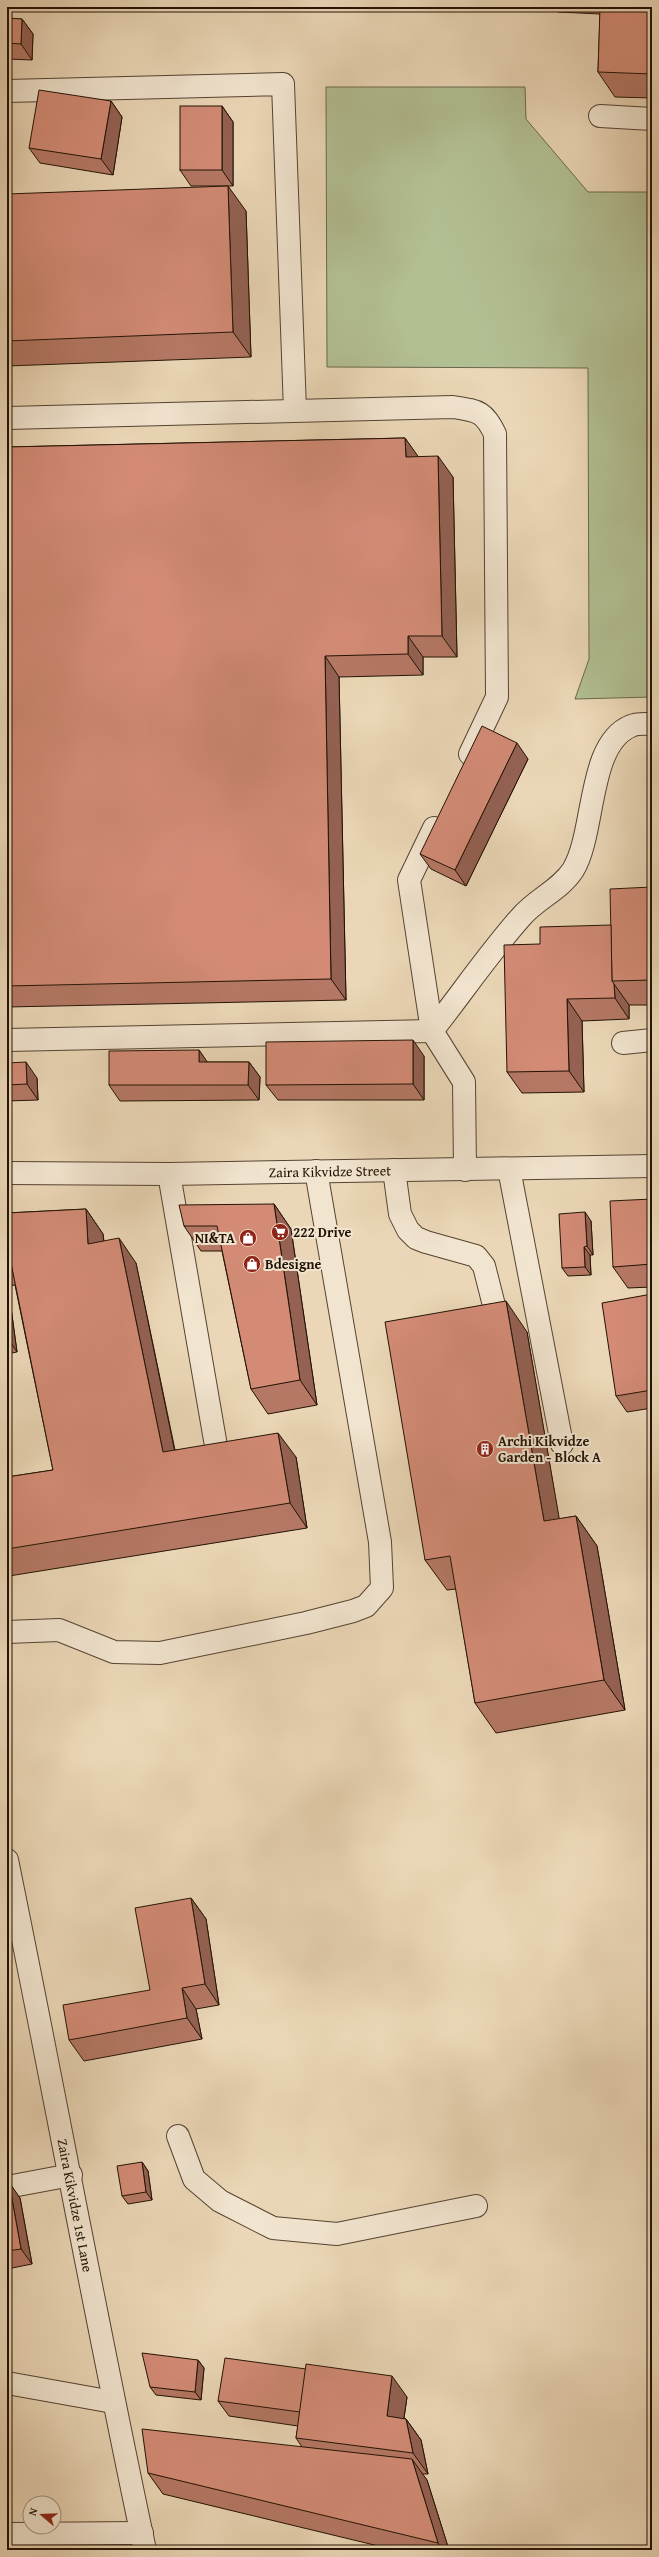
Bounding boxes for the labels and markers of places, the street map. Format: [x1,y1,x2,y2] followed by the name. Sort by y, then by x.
[270,1222,290,1242] supermarket icon: 222 Drive
[293,1222,352,1242] place label: 222 Drive
[195,1228,235,1248] place label: NI&TA
[238,1228,258,1248] shop icon: NI&TA
[242,1254,262,1274] shop icon: Bdesigne
[265,1254,322,1274] place label: Bdesigne
[498,1431,601,1467] place label: Archi Kikvidze Garden - Block A
[475,1439,495,1459] building icon: Archi Kikvidze Garden - Block A

